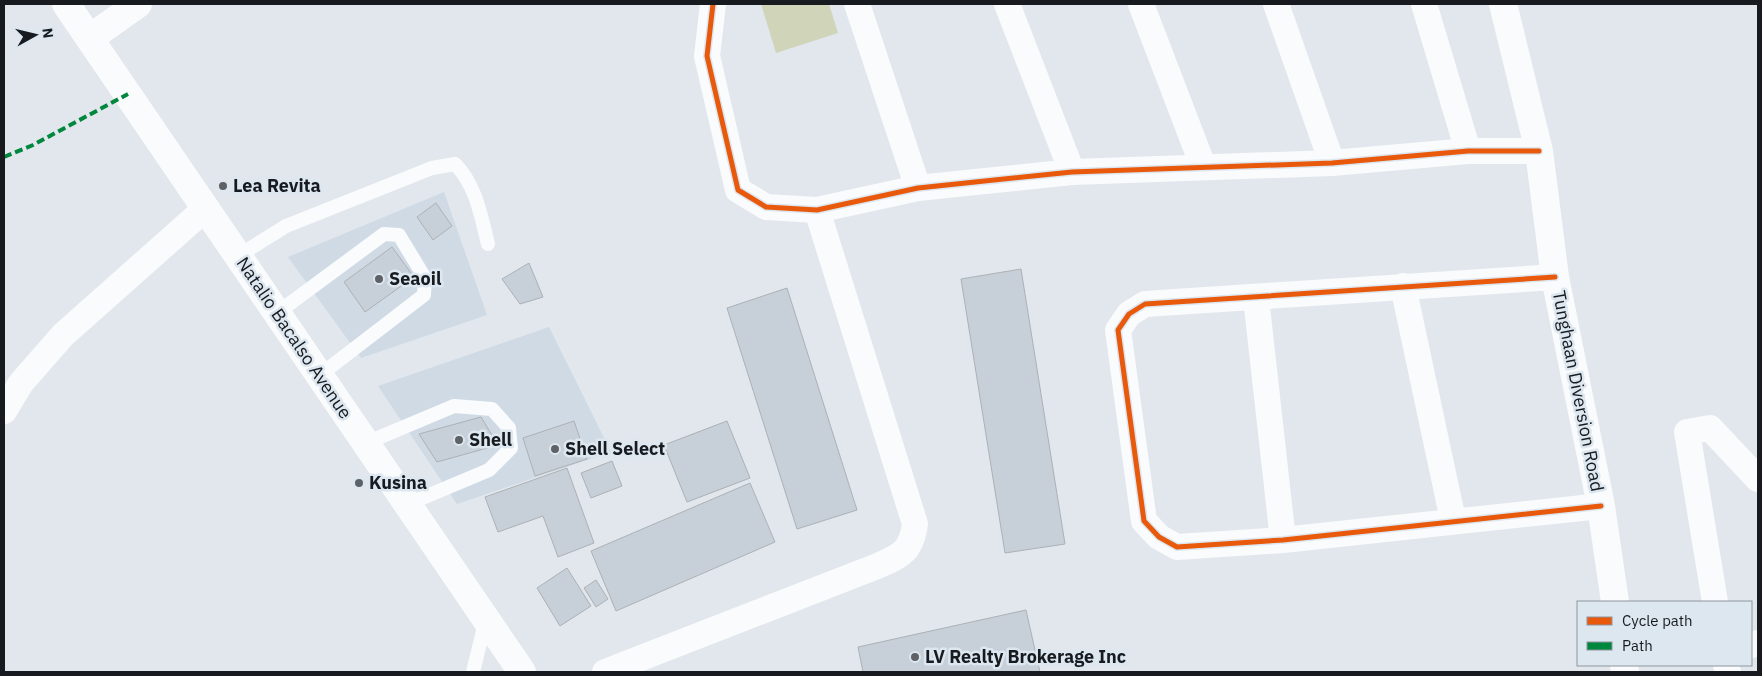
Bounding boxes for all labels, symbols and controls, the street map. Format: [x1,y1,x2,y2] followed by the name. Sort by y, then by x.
[10,10,60,60] north arrow
[38,27,57,39] text: N
[233,174,321,197] place label: Lea Revita
[217,180,229,192] marker: Lea Revita
[232,252,357,423] street label: Natalio Bacalso Avenue
[389,267,442,290] place label: Seaoil
[373,273,385,285] marker: Seaoil
[1548,288,1609,493] street label: Tunghaan Diversion Road
[469,428,512,451] place label: Shell
[453,434,465,446] marker: Shell
[565,437,665,460] place label: Shell Select
[549,443,561,455] marker: Shell Select
[369,471,427,494] place label: Kusina
[353,477,365,489] marker: Kusina
[1577,601,1752,666] legend
[1622,611,1693,630] text: Cycle path
[1622,636,1653,655] text: Path
[925,645,1126,668] place label: LV Realty Brokerage Inc
[909,651,921,663] marker: LV Realty Brokerage Inc

